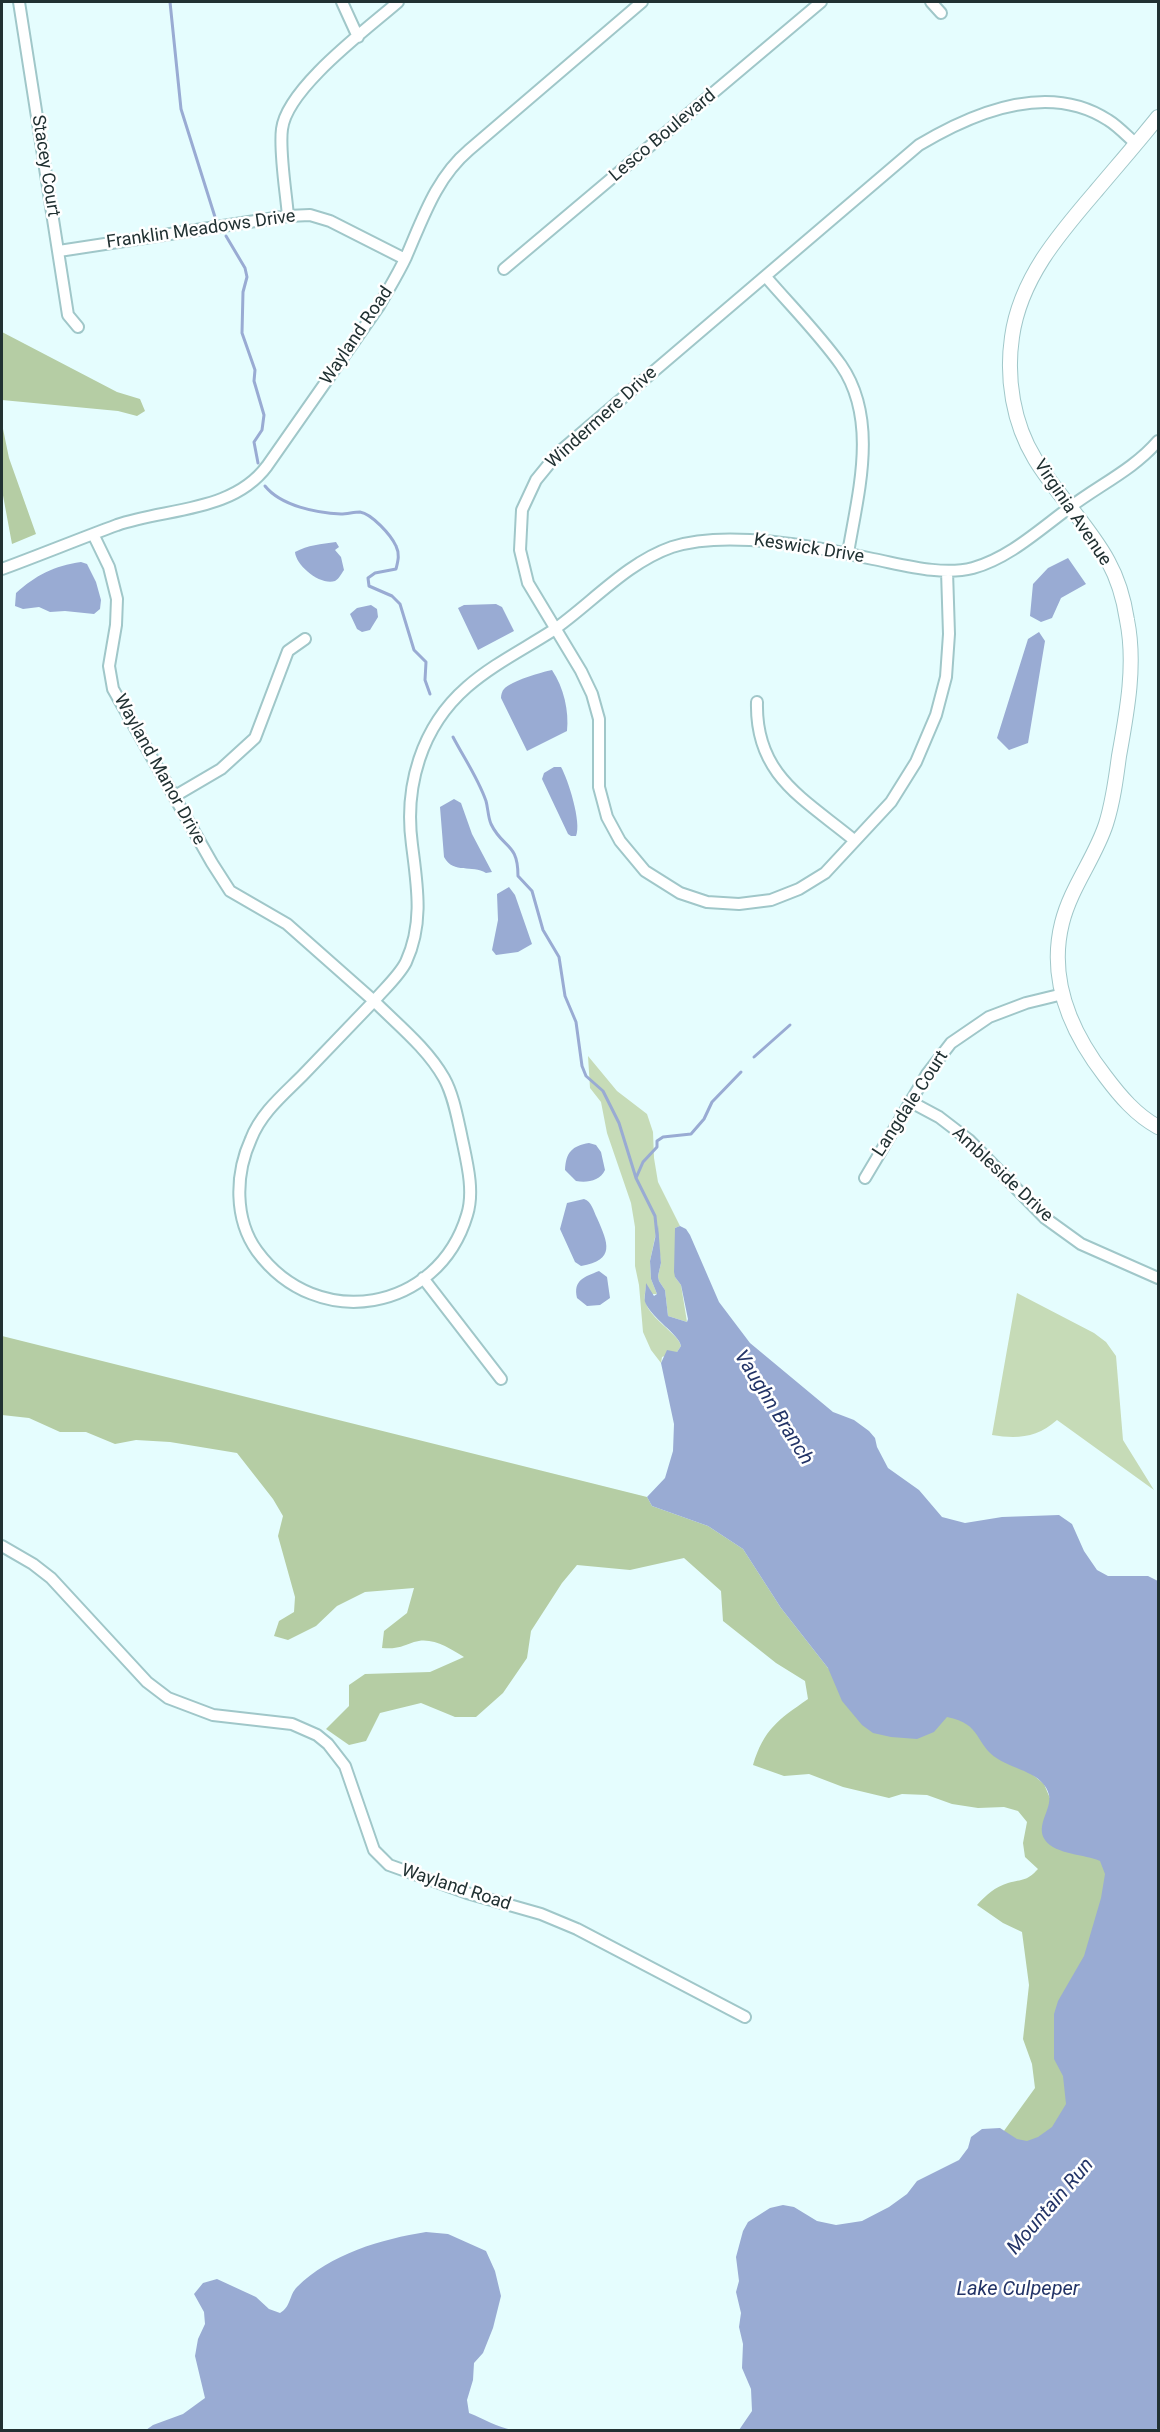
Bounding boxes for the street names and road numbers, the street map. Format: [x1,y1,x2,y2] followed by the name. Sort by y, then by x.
[605,85,721,187] street label: Lesco Boulevard
[26,114,64,218] street label: Stacey Court
[105,206,297,254] street label: Franklin Meadows Drive
[316,283,398,389] street label: Wayland Road
[542,363,662,473] street label: Windermere Drive
[1028,456,1116,570] street label: Virginia Avenue
[752,530,866,568] street label: Keswick Drive
[109,691,209,849] street label: Wayland Manor Drive
[869,1047,953,1161] street label: Langdale Court
[947,1123,1057,1227] street label: Ambleside Drive
[399,1860,513,1916] street label: Wayland Road

